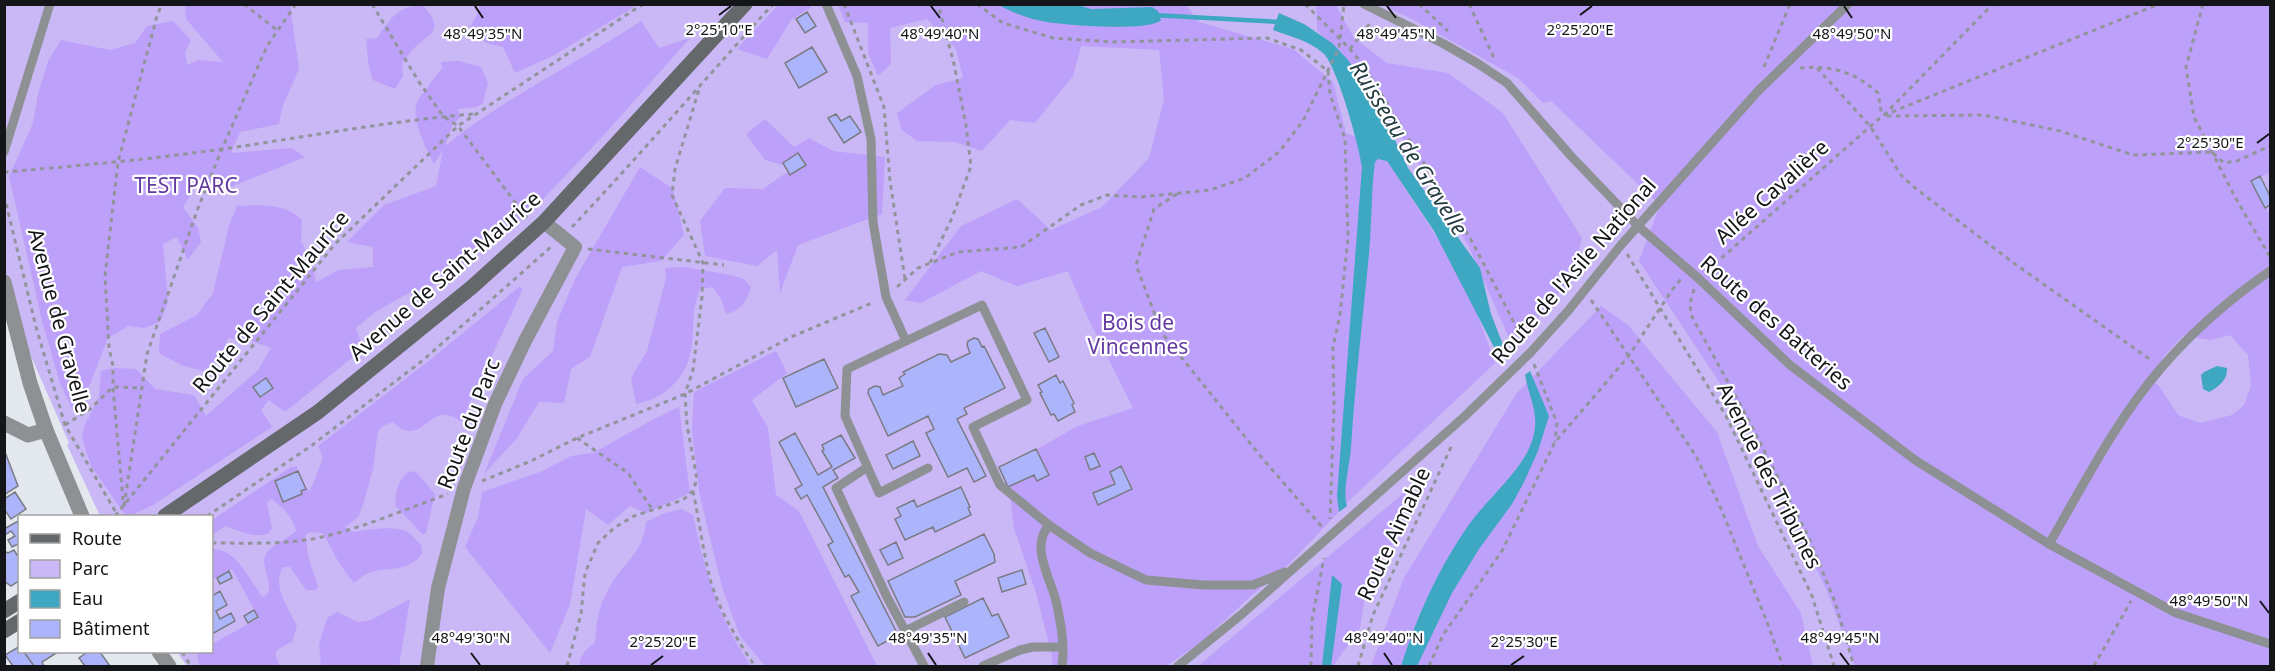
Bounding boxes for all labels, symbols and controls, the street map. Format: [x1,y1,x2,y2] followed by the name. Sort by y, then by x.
[685,19,753,39] text: 2°25'10"E
[1546,19,1614,39] text: 2°25'20"E
[444,23,522,43] text: 48°49'35"N
[901,23,979,43] text: 48°49'40"N
[1357,23,1435,43] text: 48°49'45"N
[1813,23,1891,43] text: 48°49'50"N
[1344,54,1476,241] water label: Ruisseau de Gravelle
[2176,132,2244,152] text: 2°25'30"E
[1709,133,1834,250] street label: Allée Cavalière
[134,171,238,199] park label: TEST PARC
[1485,171,1662,369] street label: Route de l'Asile National
[343,184,546,366] street label: Avenue de Saint-Maurice
[186,204,355,398] street label: Route de Saint-Maurice
[22,225,98,416] street label: Avenue de Gravelle
[1695,249,1858,396] street label: Route des Batteries
[1088,308,1188,360] park label: Bois de Vincennes
[430,354,506,493] street label: Route du Parc
[1711,378,1829,573] street label: Avenue des Tribunes
[1350,462,1436,605] street label: Route Aimable
[18,515,213,653] legend
[72,526,122,550] text: Route
[72,556,109,580] text: Parc
[72,586,103,610] text: Eau
[2170,590,2248,610] text: 48°49'50"N
[72,616,150,640] text: Bâtiment
[432,627,510,647] text: 48°49'30"N
[889,627,967,647] text: 48°49'35"N
[1345,627,1423,647] text: 48°49'40"N
[1801,627,1879,647] text: 48°49'45"N
[629,631,697,651] text: 2°25'20"E
[1490,631,1558,651] text: 2°25'30"E

